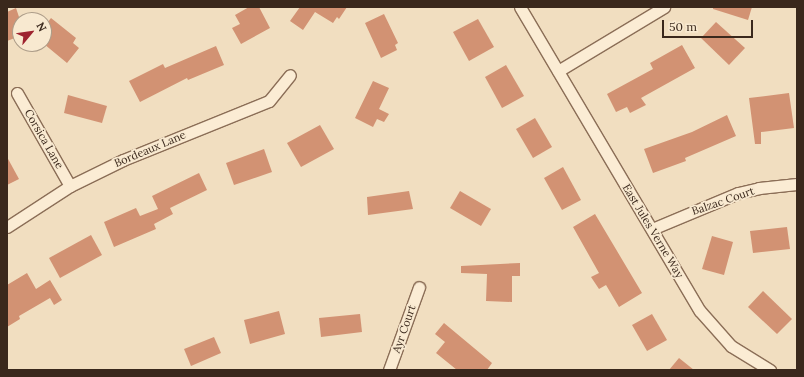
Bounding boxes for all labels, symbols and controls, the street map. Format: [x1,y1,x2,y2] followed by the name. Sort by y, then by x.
[12,12,52,52] north arrow
[664,12,755,38] scale bar
[669,19,697,34] text: 50 m
[33,20,50,34] text: N
[22,107,66,171] street label: Corsica Lane
[112,128,188,170] street label: Bordeaux Lane
[620,182,686,280] street label: East Jules Verne Way
[690,184,756,218] street label: Balzac Court
[390,303,418,355] street label: Ayr Court

